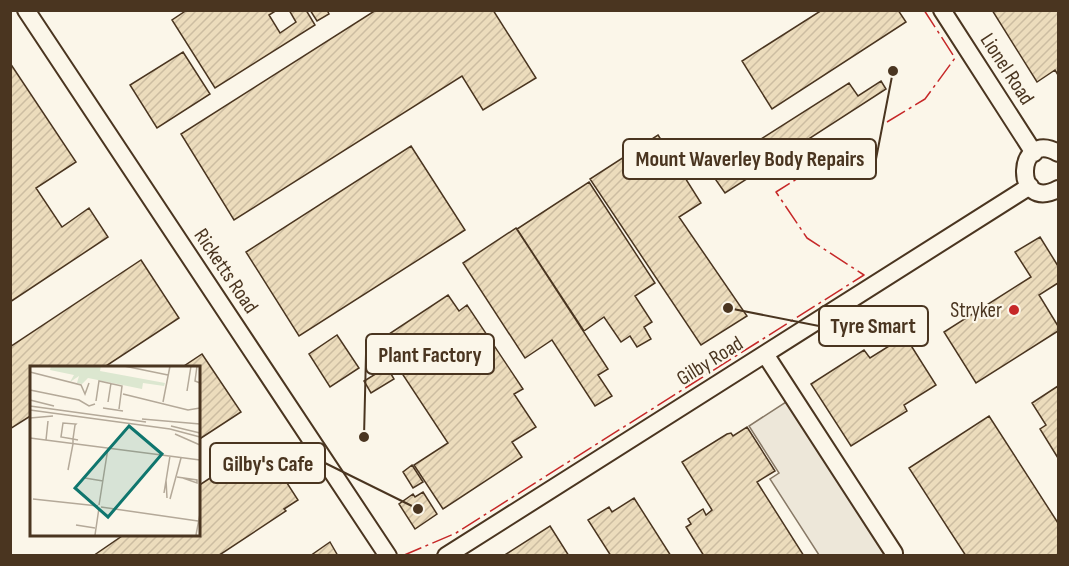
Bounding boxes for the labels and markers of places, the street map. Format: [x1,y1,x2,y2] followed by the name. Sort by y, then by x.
[623,139,876,179] callout: Mount Waverley Body Repairs
[950,298,1002,323] place label: Stryker
[1007,303,1021,317] marker: Stryker
[819,306,928,346] callout: Tyre Smart
[366,334,494,374] callout: Plant Factory
[210,443,325,483] callout: Gilby's Cafe

